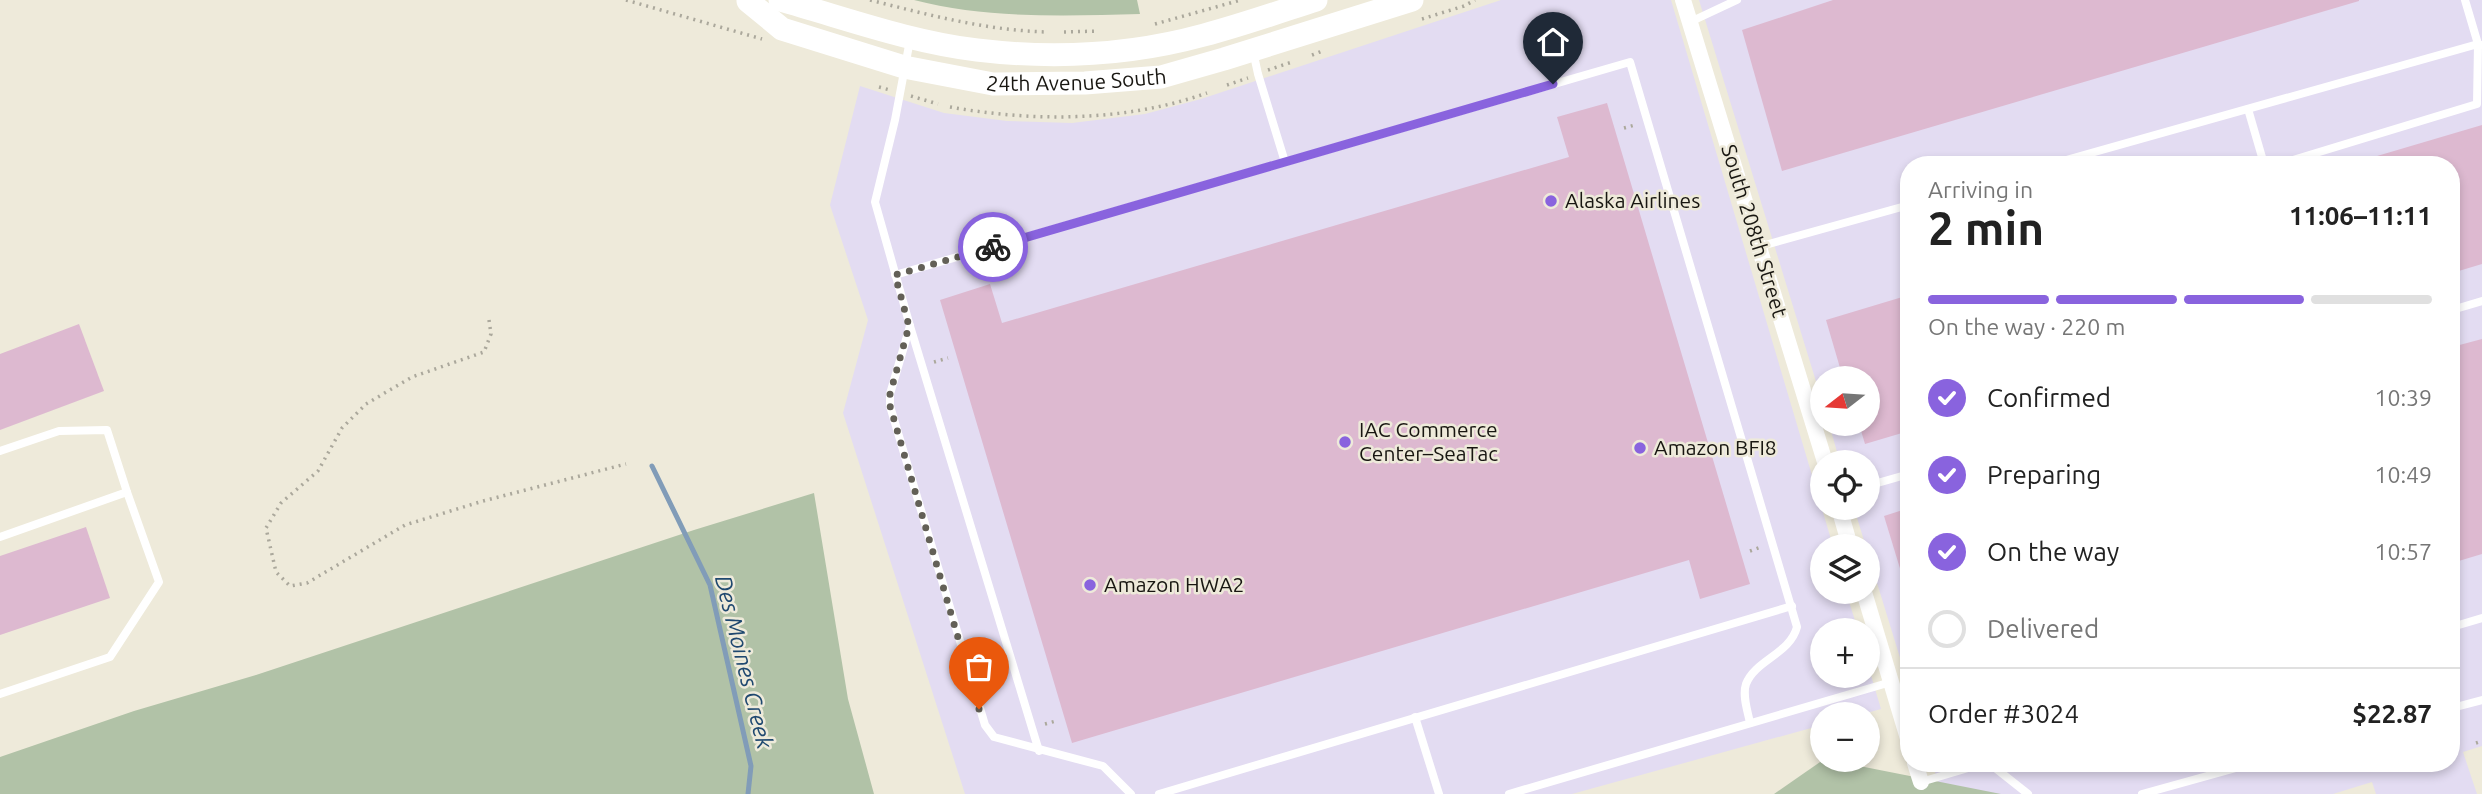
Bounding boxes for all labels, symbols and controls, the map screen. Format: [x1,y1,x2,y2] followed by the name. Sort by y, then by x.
[1523,12.0,1583,84] pin
[1534,23,1572,61] icon: home
[985,64,1167,96] street label: 24th Avenue South
[1717,141,1793,320] street label: South 208th Street
[1928,177,2033,202] text: Arriving in
[1565,188,1700,212] place label: Alaska Airlines
[1543,193,1559,209] marker: Alaska Airlines
[2289,201,2432,230] text: 11:06–11:11
[1928,202,2044,254] text: 2 min
[958,212,1028,282] courier
[974,228,1012,266] icon: bike
[1928,314,2125,339] text: On the way · 220 m
[1810,366,1880,436] north arrow
[1810,366,1880,772] map controls
[1928,379,1966,417] icon: check
[1987,383,2111,412] text: Confirmed
[2374,385,2432,410] text: 10:39
[1359,417,1498,465] place label: IAC Commerce Center–SeaTac
[1337,434,1353,450] marker: IAC Commerce Center–SeaTac
[1654,435,1777,459] place label: Amazon BFI8
[1632,440,1648,456] marker: Amazon BFI8
[1810,450,1880,520] button: locate
[1928,456,1966,494] icon: check
[1987,460,2101,489] text: Preparing
[2374,462,2432,487] text: 10:49
[1928,533,1966,571] icon: check
[1810,534,1880,604] button: layers
[1987,537,2119,566] text: On the way
[2374,539,2432,564] text: 10:57
[1104,572,1244,596] place label: Amazon HWA2
[711,573,778,751] water label: Des Moines Creek
[1082,577,1098,593] marker: Amazon HWA2
[1987,614,2099,643] text: Delivered
[1810,618,1880,688] button: +
[949,637,1009,709] pin
[960,648,998,686] icon: bag
[1928,699,2079,728] text: Order #3024
[2352,699,2432,728] text: $22.87
[1810,702,1880,772] button: −

